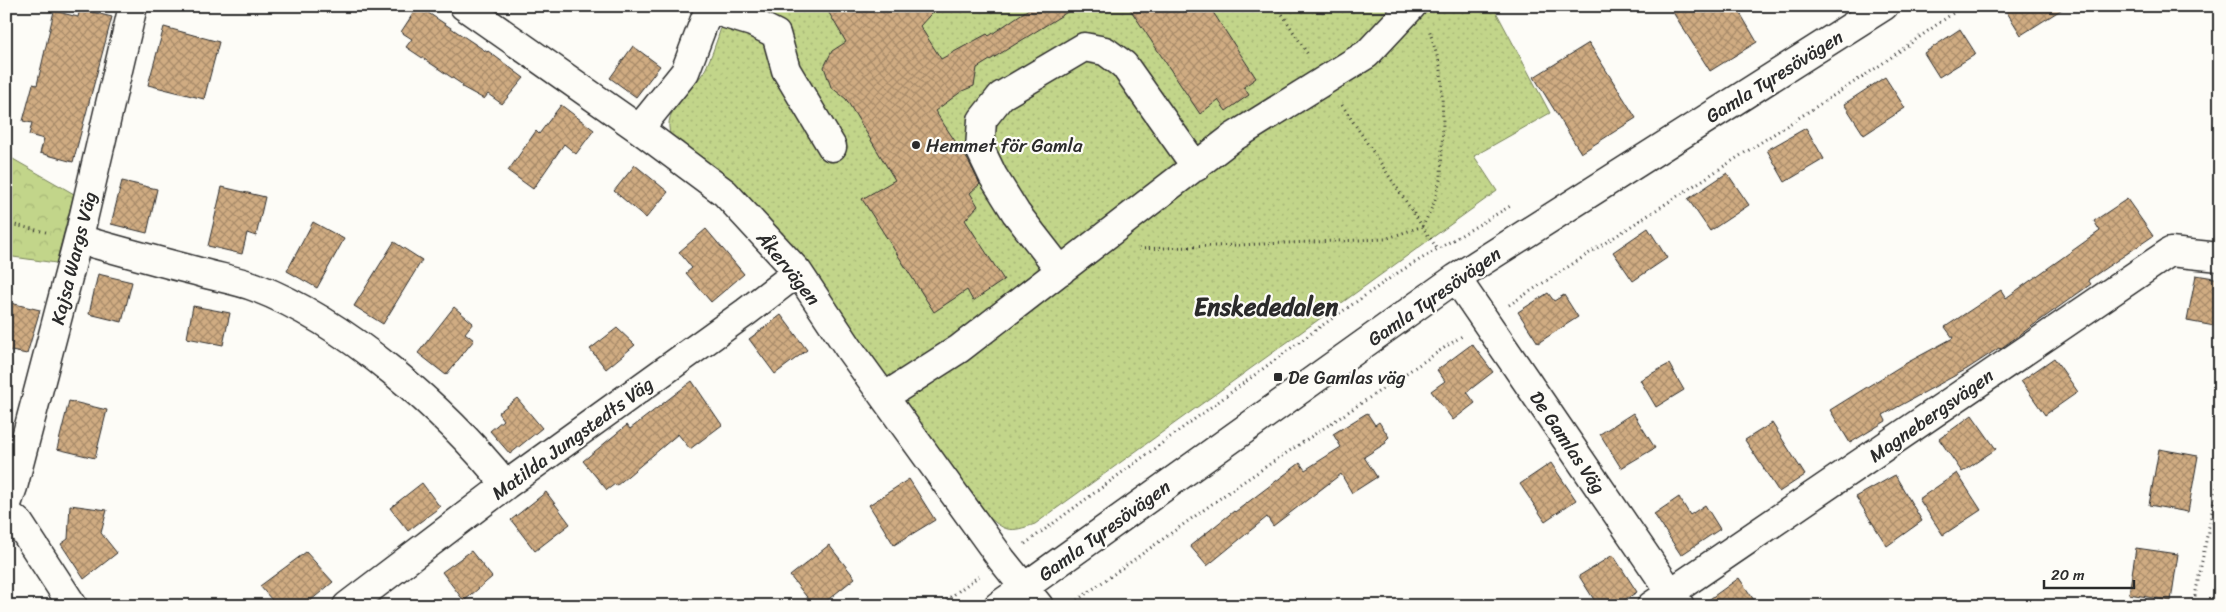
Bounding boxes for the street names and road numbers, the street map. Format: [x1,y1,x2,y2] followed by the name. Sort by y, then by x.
[1699,21,1850,132] street label: Gamla Tyresövägen
[41,188,106,328] street label: Kajsa Wargs Väg
[747,223,829,313] street label: Åkervägen
[1360,238,1508,355] street label: Gamla Tyresövägen
[1862,360,2001,471] street label: Magnebergsvägen
[484,368,661,509] street label: Matilda Jungstedts Väg
[1521,384,1615,501] street label: De Gamlas Väg
[1031,471,1178,590] street label: Gamla Tyresövägen

